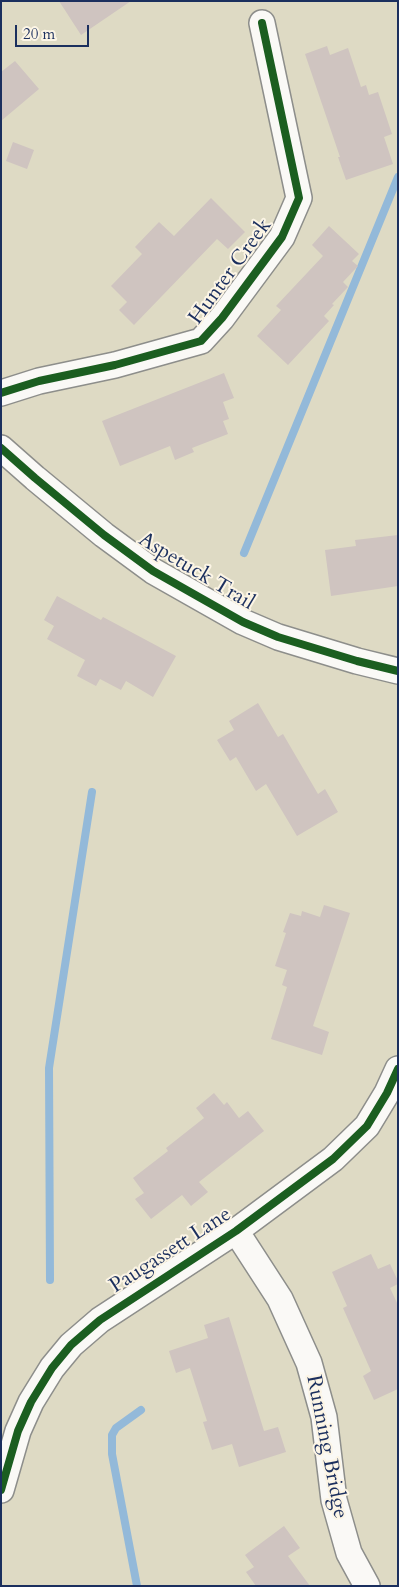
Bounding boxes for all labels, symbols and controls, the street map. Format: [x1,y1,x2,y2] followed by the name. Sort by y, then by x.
[18,15,91,47] scale bar
[23,24,55,44] text: 20 m
[184,214,278,330] street label: Hunter Creek
[134,528,258,616] street label: Aspetuck Trail
[106,1202,236,1300] street label: Paugassett Lane
[300,1373,352,1521] street label: Running Bridge

